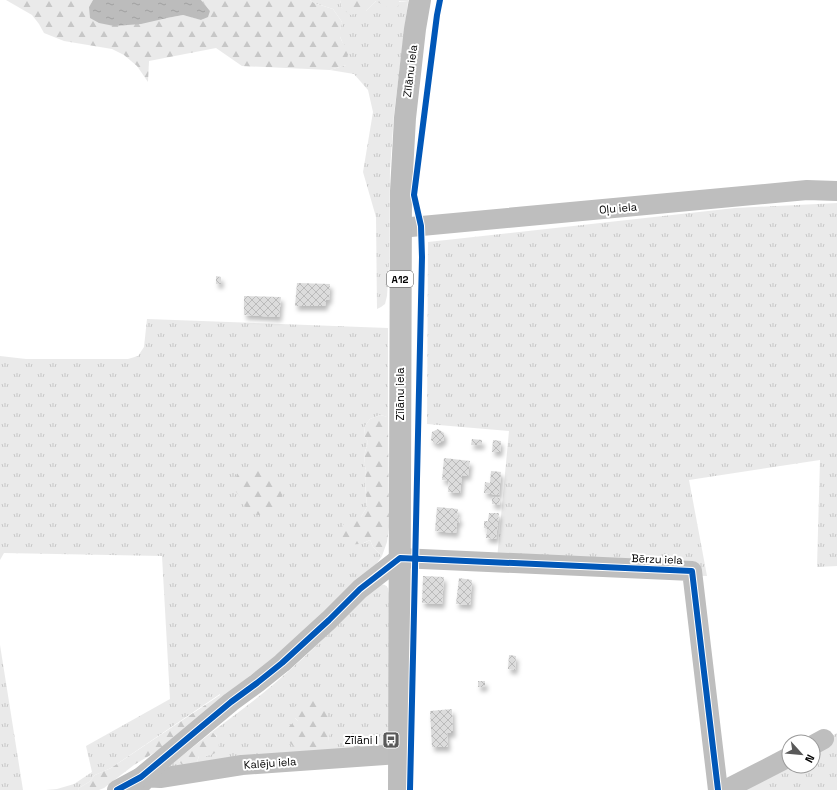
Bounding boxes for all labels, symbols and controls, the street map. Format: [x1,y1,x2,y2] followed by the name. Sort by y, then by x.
[400,43,420,98] street label: Zīlānu iela
[599,199,638,217] street label: Oļu iela
[387,271,413,287] road number: A12
[393,367,407,421] street label: Zīlānu iela
[631,551,684,567] street label: Bērzu iela
[381,730,401,750] bus stop icon: Zīlāni I
[344,733,378,747] place label: Zīlāni I
[781,734,821,774] north arrow
[802,752,818,765] text: N
[243,754,297,772] street label: Kalēju iela

